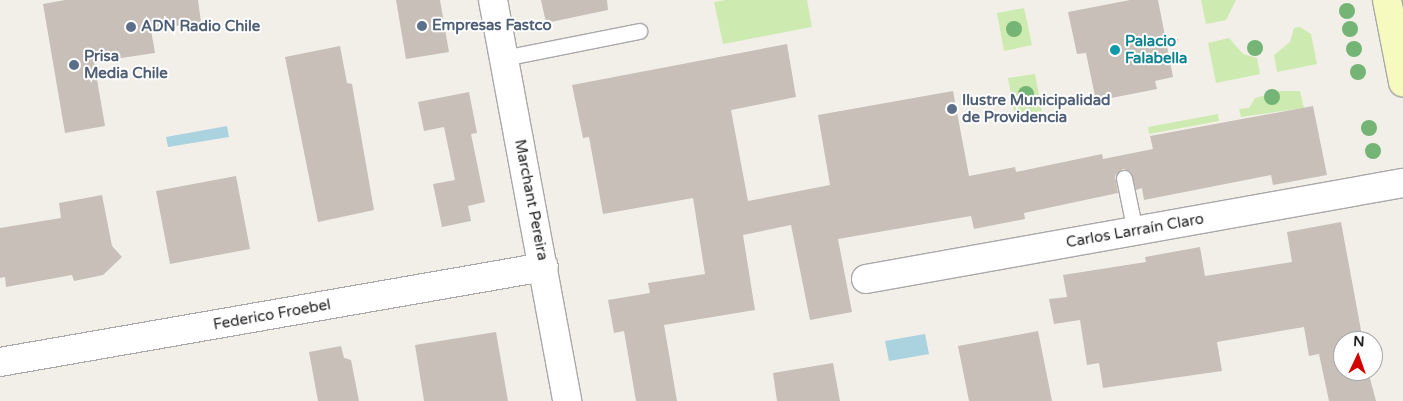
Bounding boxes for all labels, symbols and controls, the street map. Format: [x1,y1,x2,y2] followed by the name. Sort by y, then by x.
[432,17,552,35] place label: Empresas Fastco
[141,18,260,36] place label: ADN Radio Chile
[416,20,428,32] marker: Empresas Fastco
[125,21,137,33] marker: ADN Radio Chile
[1125,32,1187,67] place label: Palacio Falabella
[1109,44,1121,56] marker: Palacio Falabella
[84,47,168,82] place label: Prisa Media Chile
[68,59,80,71] marker: Prisa Media Chile
[962,91,1111,126] place label: Ilustre Municipalidad de Providencia
[946,103,958,115] marker: Ilustre Municipalidad de Providencia
[510,138,552,262] street label: Marchant Pereira
[1065,210,1205,252] street label: Carlos Larraín Claro
[212,296,332,334] street label: Federico Froebel
[1333,331,1383,381] north arrow
[1353,333,1365,350] text: N

